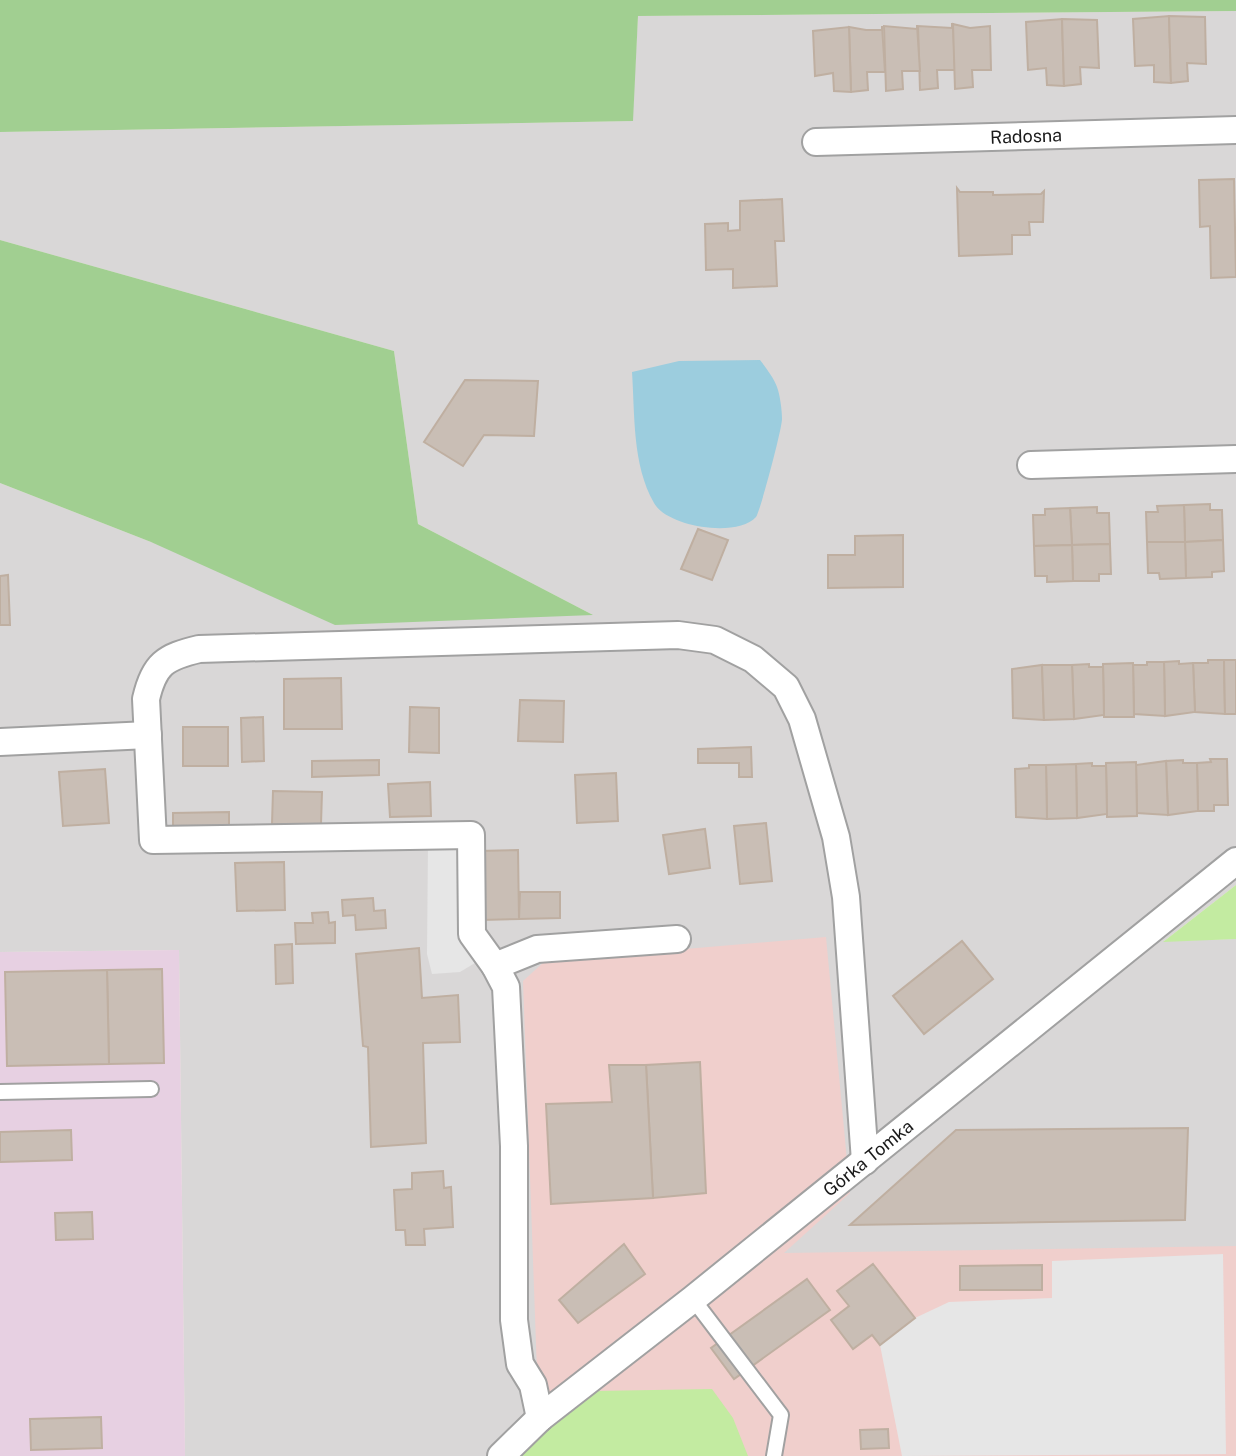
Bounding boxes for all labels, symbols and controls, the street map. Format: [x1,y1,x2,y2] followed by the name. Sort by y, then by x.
[990,124,1062,148] street label: Radosna
[819,1115,917,1201] street label: Górka Tomka

